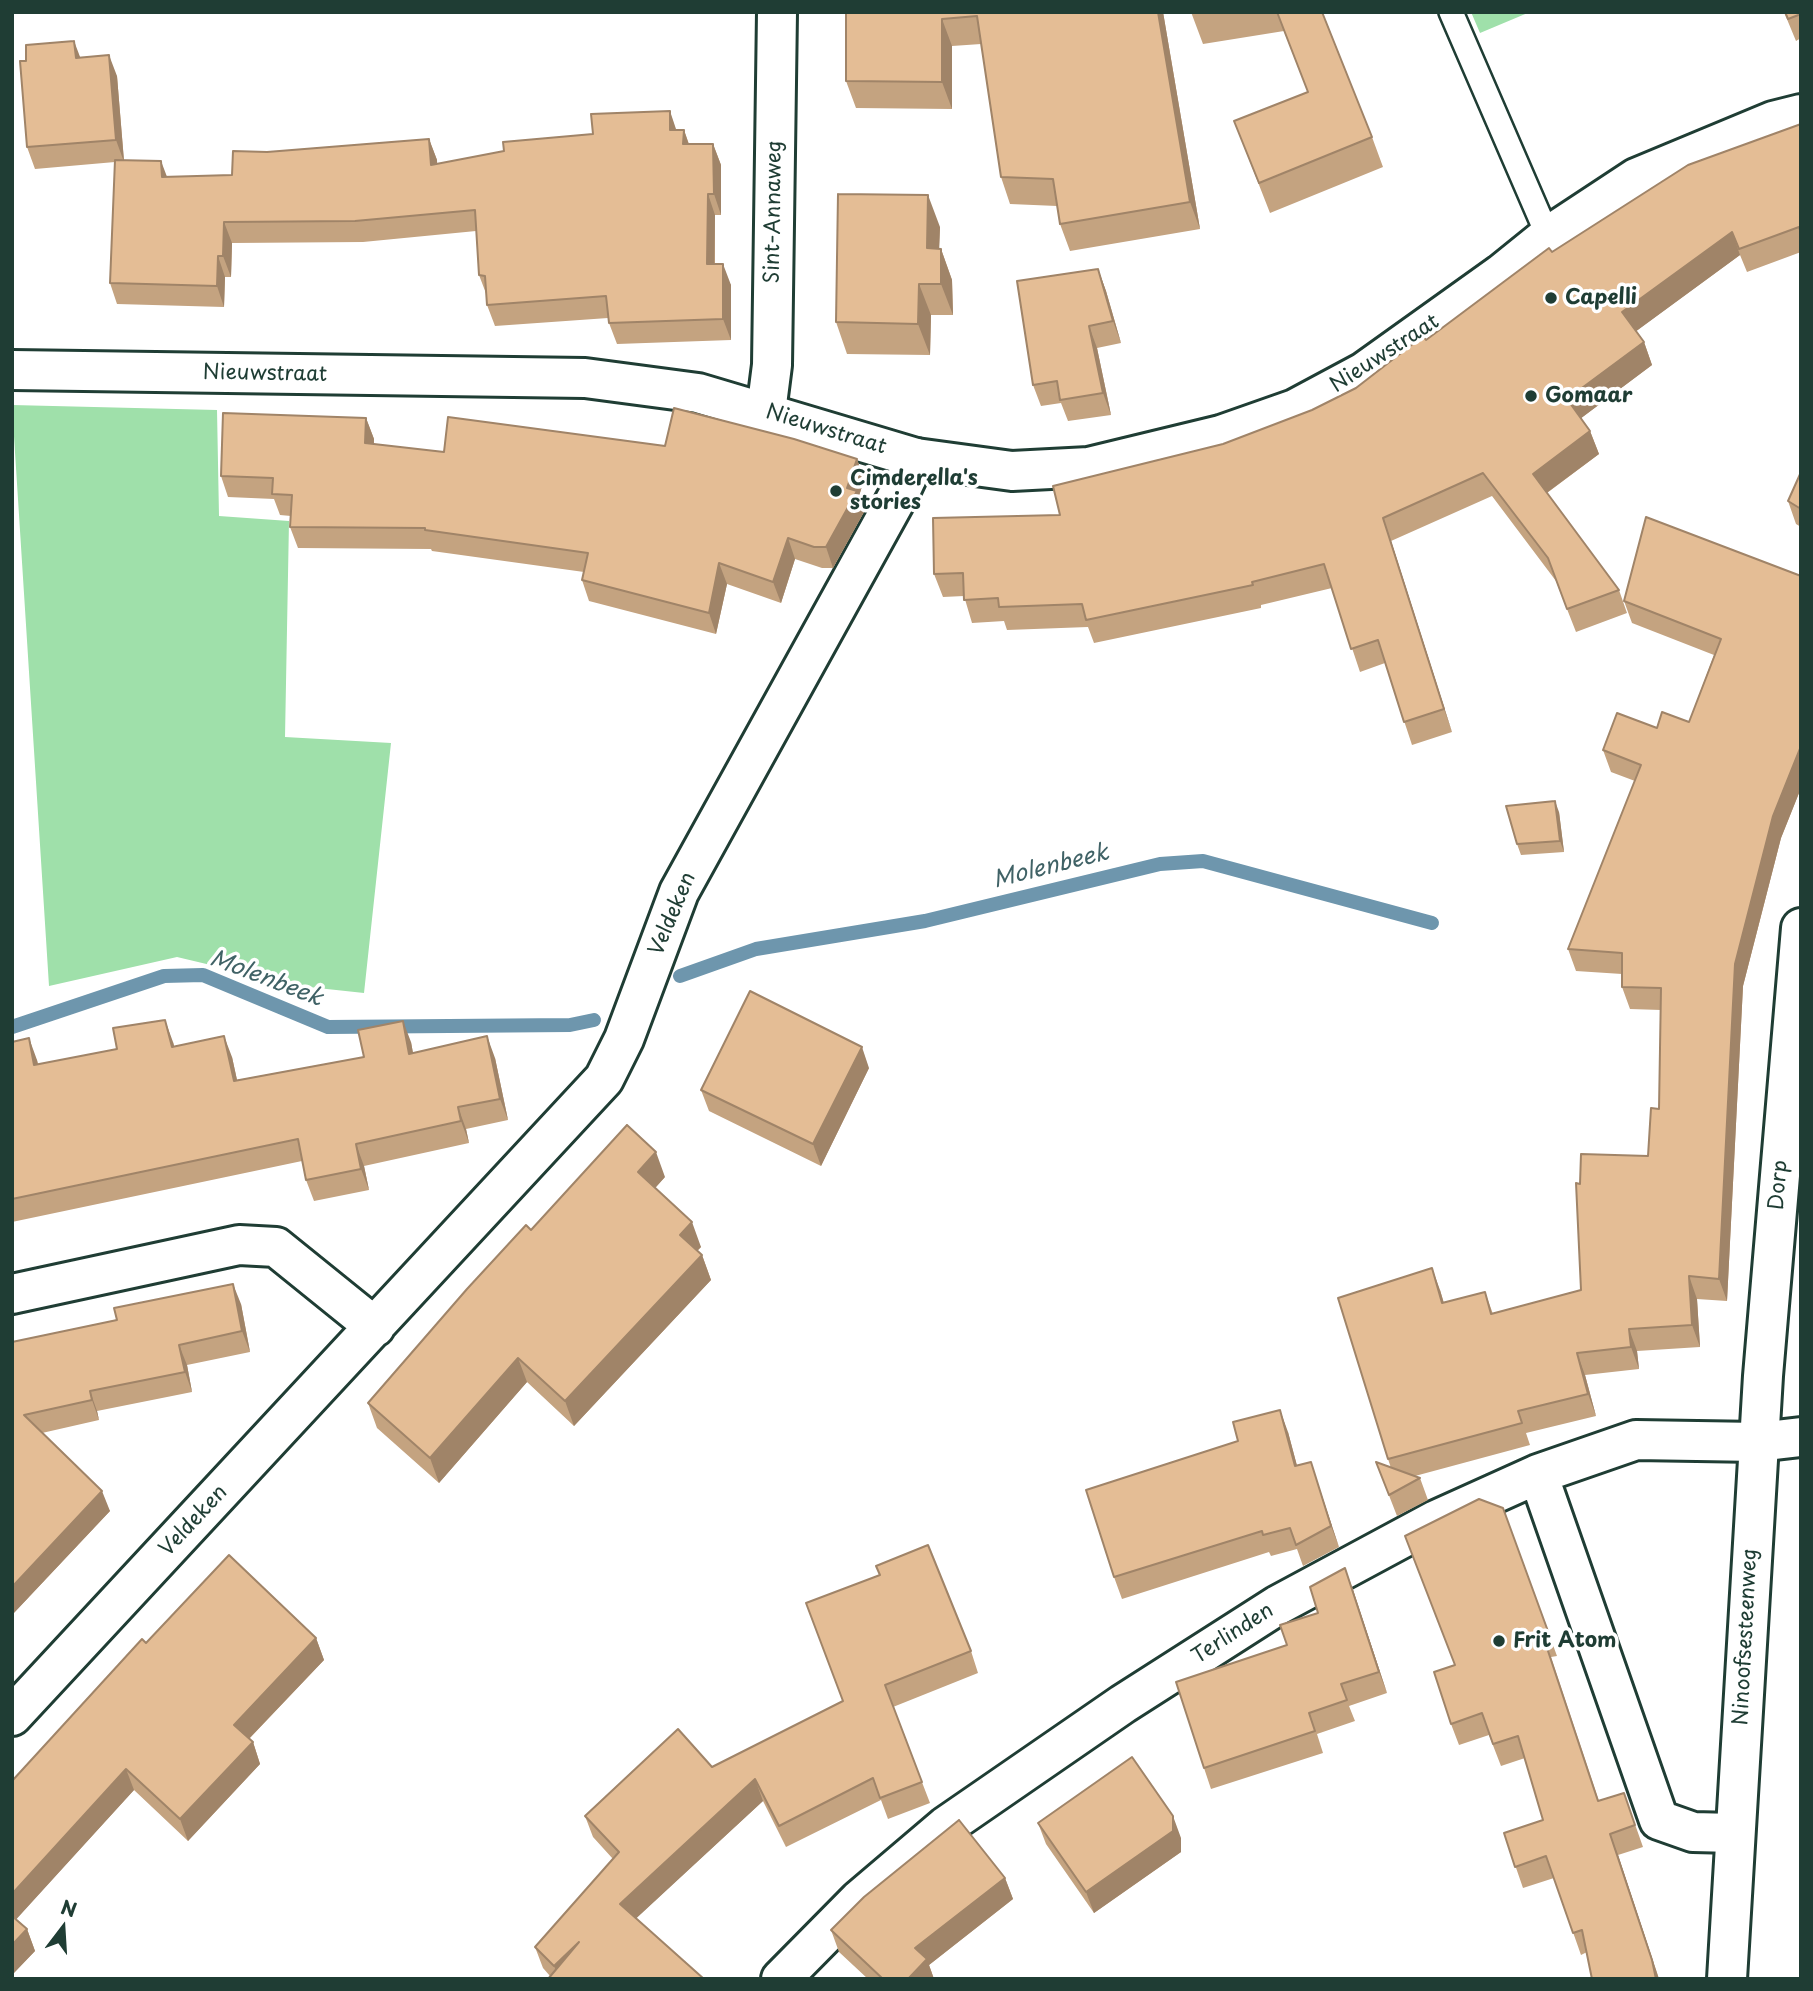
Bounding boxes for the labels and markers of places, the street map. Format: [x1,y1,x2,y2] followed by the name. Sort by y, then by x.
[1565,285,1637,311] place label: Capelli
[1543,290,1559,306] marker: Capelli
[1545,383,1632,409] place label: Gomaar
[1523,388,1539,404] marker: Gomaar
[850,466,978,516] place label: Cimderella's stories
[828,483,844,499] marker: Cimderella's stories
[1513,1628,1616,1654] place label: Frit Atom
[1491,1633,1507,1649] marker: Frit Atom

